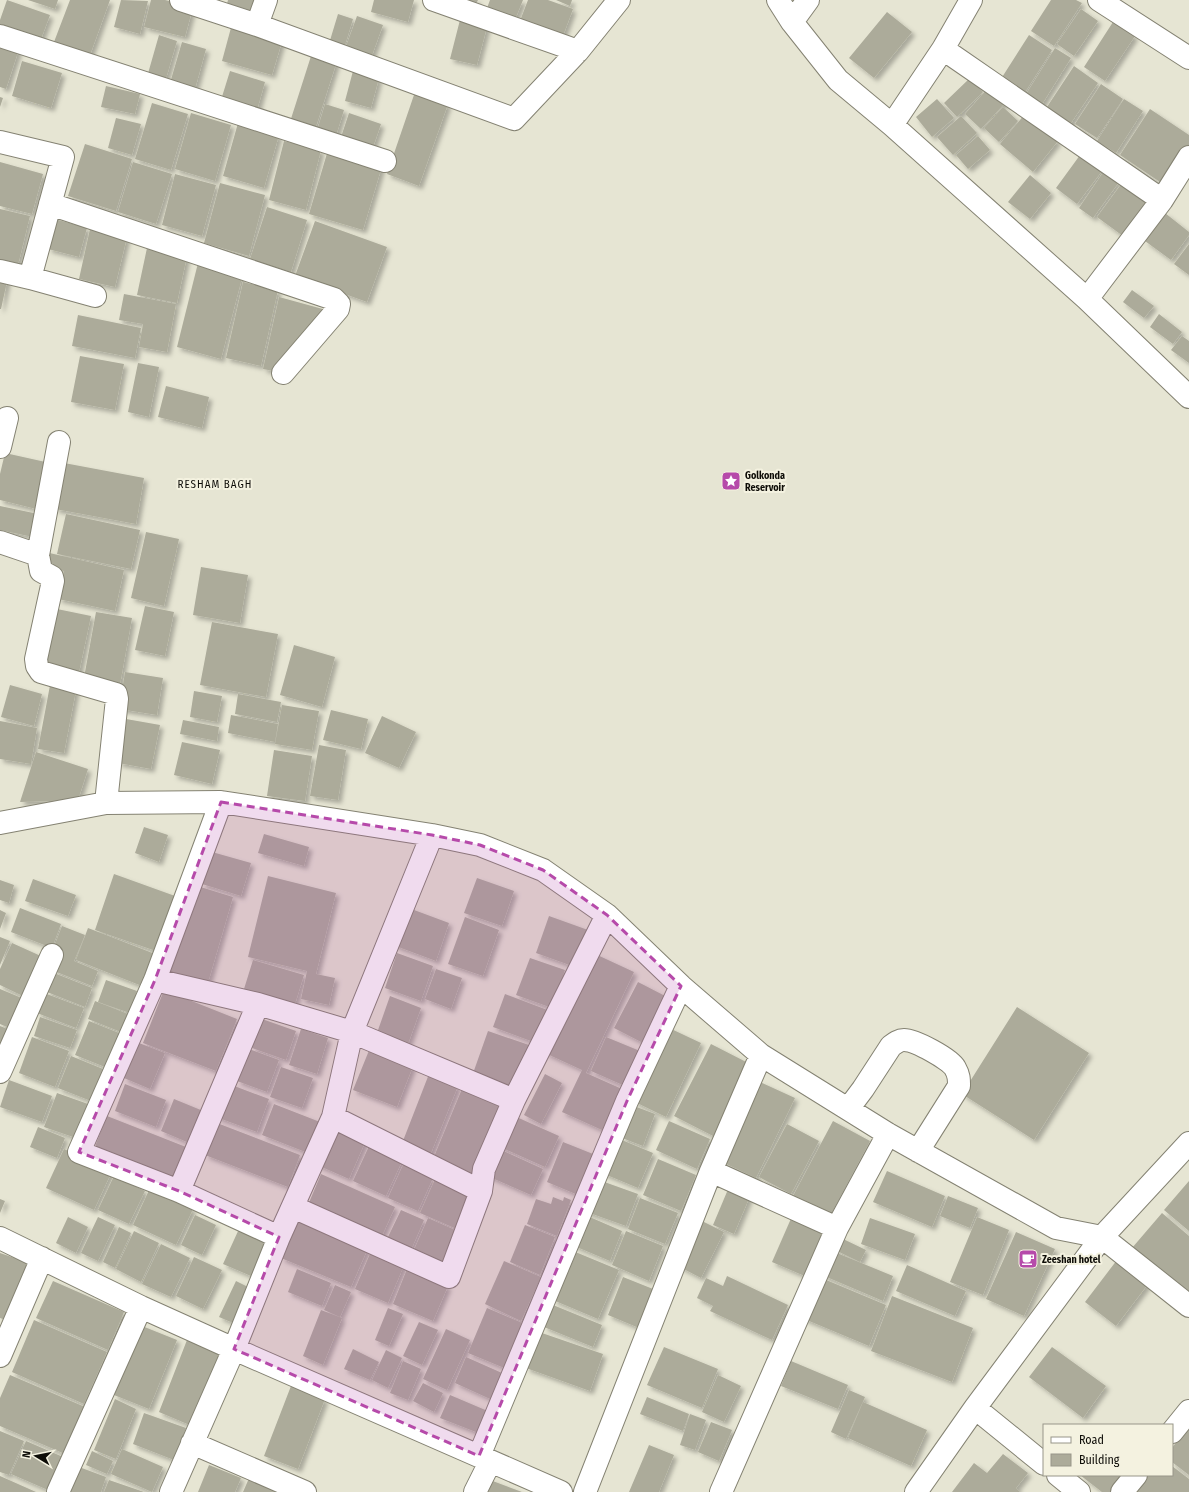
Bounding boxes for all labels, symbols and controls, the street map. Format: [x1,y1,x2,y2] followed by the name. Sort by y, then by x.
[720,470,742,492] place icon: Golkonda Reservoir
[745,470,785,494] place label: Golkonda Reservoir
[178,478,252,491] district label: RESHAM BAGH
[1017,1248,1039,1270] cafe icon: Zeeshan hotel
[1042,1254,1101,1266] place label: Zeeshan hotel
[1043,1424,1173,1476] legend
[1079,1433,1104,1447] text: Road
[16,1436,56,1476] north arrow
[20,1450,34,1459] text: N
[1079,1453,1120,1467] text: Building

